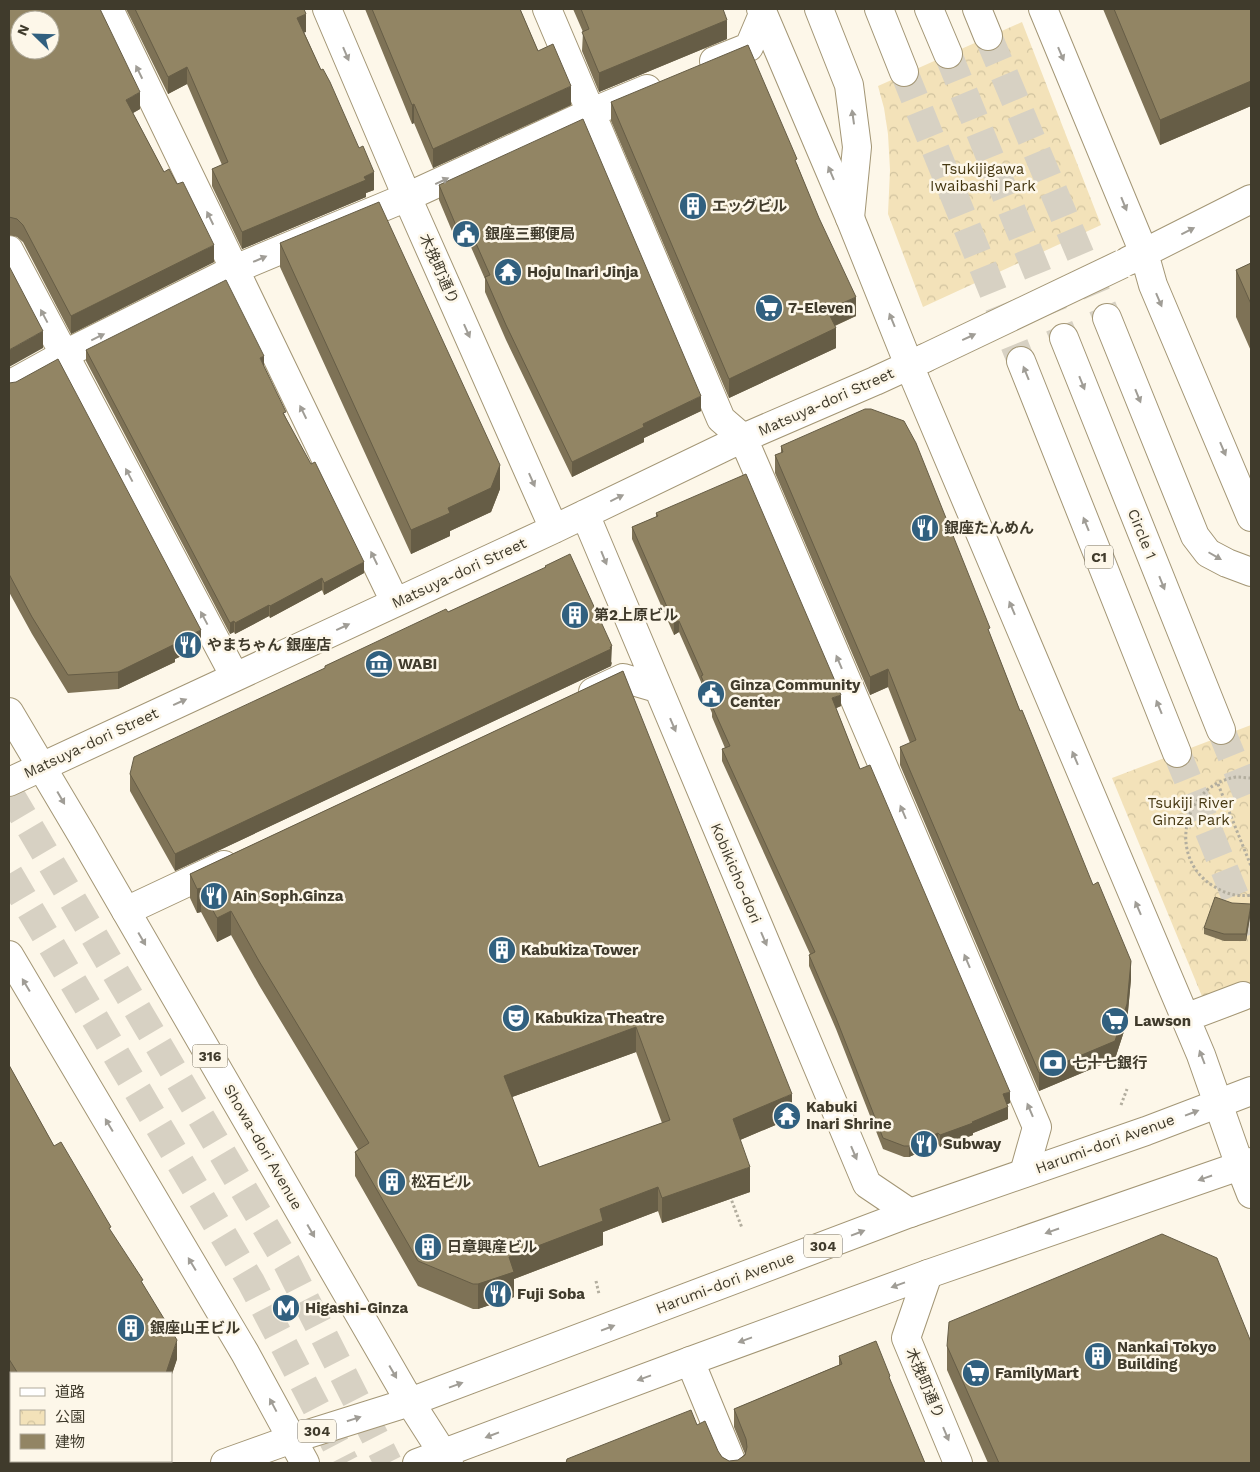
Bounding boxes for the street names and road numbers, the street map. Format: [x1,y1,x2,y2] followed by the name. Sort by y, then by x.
[416,231,462,307] street label: 木挽町通り
[755,364,897,440] street label: Matsuya-dori Street
[1124,506,1160,562] street label: Circle 1
[389,534,530,612] street label: Matsuya-dori Street
[1085,546,1113,568] road number: C1
[21,704,162,782] street label: Matsuya-dori Street
[707,820,765,926] street label: Kobikicho-dori
[192,1044,228,1068] road number: 316
[220,1081,306,1213] street label: Showa-dori Avenue
[1033,1110,1177,1178] street label: Harumi-dori Avenue
[804,1234,842,1258] road number: 304
[653,1248,797,1318] street label: Harumi-dori Avenue
[902,1345,948,1421] street label: 木挽町通り
[298,1420,336,1442] road number: 304

